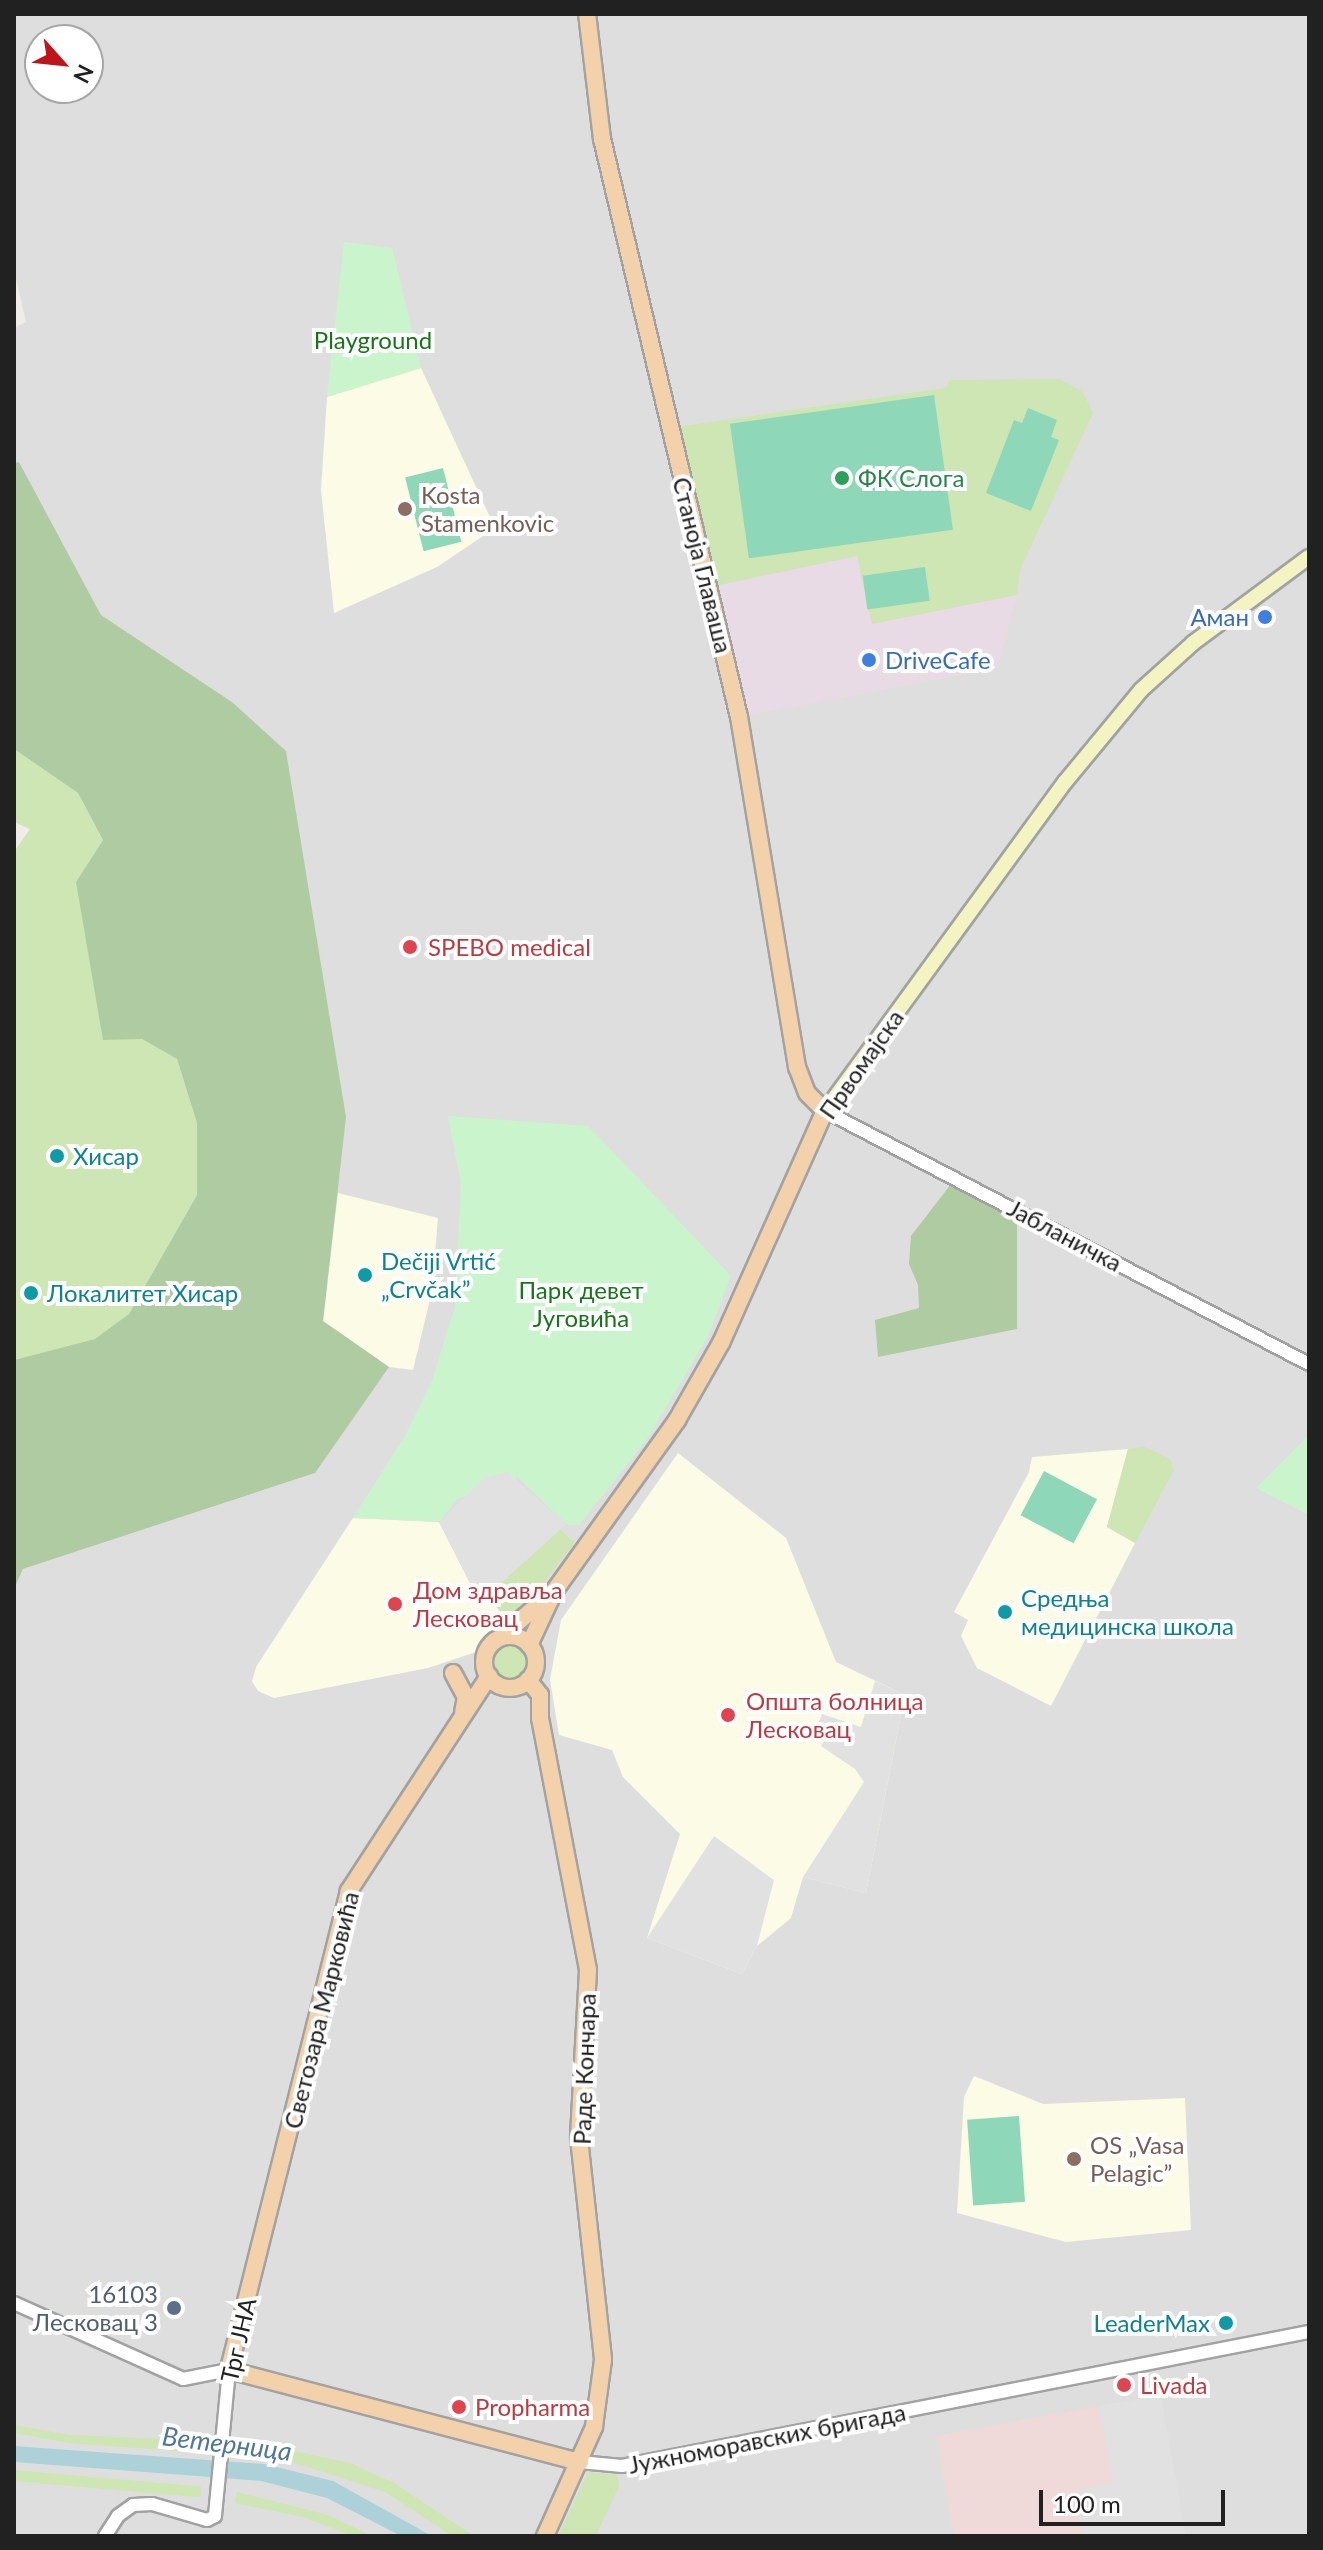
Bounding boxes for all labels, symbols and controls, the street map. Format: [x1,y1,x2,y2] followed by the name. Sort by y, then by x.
[24,24,104,104] north arrow
[68,61,100,88] text: N
[314,326,432,354] park label: Playground
[858,464,964,492] place label: ФК Слога
[833,469,851,487] marker: ФК Слога
[667,474,739,656] street label: Станоја Главаша
[421,481,554,537] place label: Kosta Stamenkovic
[396,500,414,518] marker: Kosta Stamenkovic
[1190,603,1249,631] place label: Аман
[1256,608,1274,626] marker: Аман
[885,646,991,674] place label: DriveCafe
[860,651,878,669] marker: DriveCafe
[428,933,591,961] place label: SPEBO medical
[399,936,421,958] marker: SPEBO medical
[813,1004,909,1124] street label: Првомајска
[73,1142,139,1170] place label: Хисар
[48,1147,66,1165] marker: Хисар
[1003,1193,1127,1277] street label: Јабланичка
[381,1247,497,1303] place label: Dečiji Vrtić „Crvčak”
[356,1266,374,1284] marker: Dečiji Vrtić „Crvčak”
[518,1276,644,1332] park label: Парк девет Југовића
[47,1279,238,1307] place label: Локалитет Хисар
[22,1284,40,1302] marker: Локалитет Хисар
[413,1576,563,1632] place label: Дом здравља Лесковац
[1021,1584,1234,1640] place label: Средња медицинска школа
[384,1593,406,1615] marker: Дом здравља Лесковац
[996,1603,1014,1621] marker: Средња медицинска школа
[746,1687,923,1743] place label: Општа болница Лесковац
[717,1704,739,1726] marker: Општа болница Лесковац
[278,1888,364,2132] street label: Светозара Марковића
[567,1993,601,2145] street label: Раде Кончара
[1090,2131,1184,2187] place label: OS „Vasa Pelagic”
[1065,2150,1083,2168] marker: OS „Vasa Pelagic”
[33,2280,158,2336] place label: 16103 Лесковац 3
[214,2295,262,2385] street label: Трг ЈНА
[165,2299,183,2317] marker: 16103 Лесковац 3
[1094,2309,1210,2337] place label: LeaderMax
[1217,2314,1235,2332] marker: LeaderMax
[1140,2371,1207,2399] place label: Livada
[1115,2376,1133,2394] marker: Livada
[475,2393,590,2421] place label: Propharma
[626,2397,908,2479] street label: Јужноморавских бригада
[450,2398,468,2416] marker: Propharma
[161,2421,293,2467] water label: Ветерница
[1043,2474,1229,2524] scale bar
[1053,2489,1121,2518] text: 100 m

